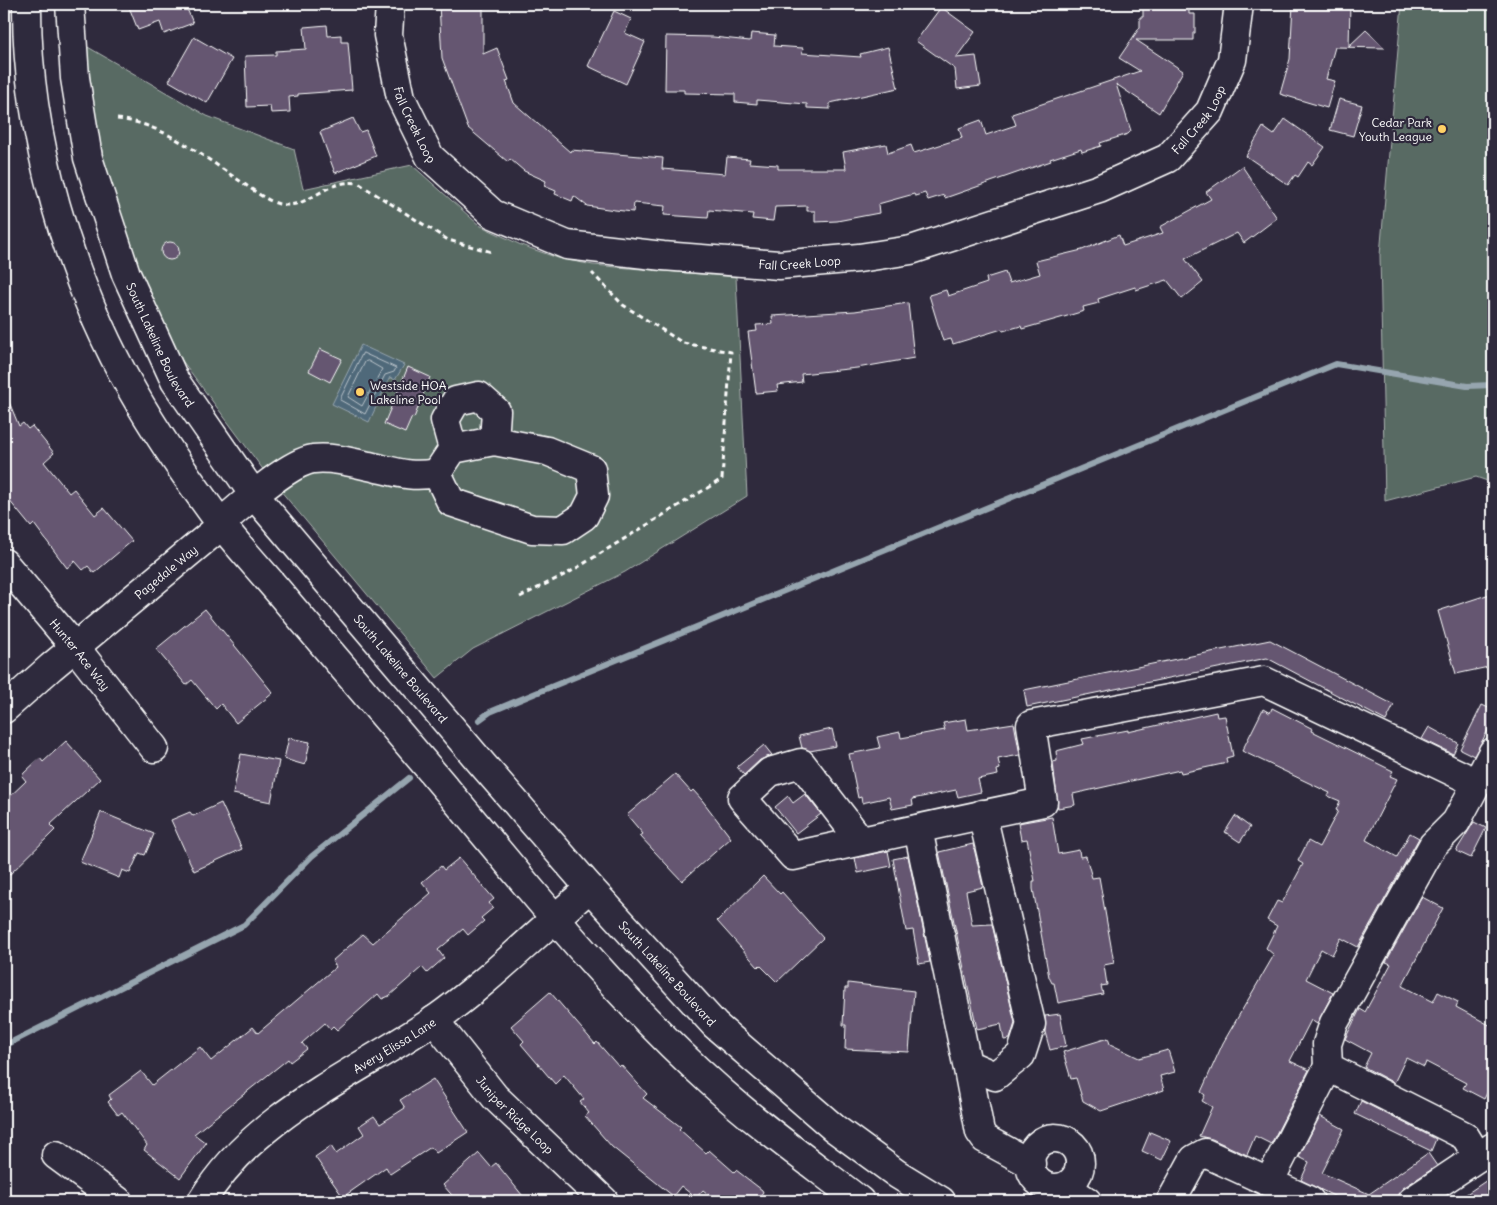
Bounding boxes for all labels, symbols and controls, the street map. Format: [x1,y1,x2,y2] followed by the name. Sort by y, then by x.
[1168,82,1228,157] street label: Fall Creek Loop
[391,85,439,166] street label: Fall Creek Loop
[1359,115,1432,144] place label: Cedar Park Youth League
[1436,123,1448,135] marker: Cedar Park Youth League
[758,252,841,273] street label: Fall Creek Loop
[123,280,198,410] street label: South Lakeline Boulevard
[370,378,447,407] place label: Westside HOA Lakeline Pool
[354,386,366,398] marker: Westside HOA Lakeline Pool
[131,541,200,602] street label: Pagedale Way
[351,611,451,725] street label: South Lakeline Boulevard
[47,616,113,693] street label: Hunter Ace Way
[616,917,719,1029] street label: South Lakeline Boulevard
[350,1014,438,1076] street label: Avery Elissa Lane
[473,1073,557,1157] street label: Juniper Ridge Loop

